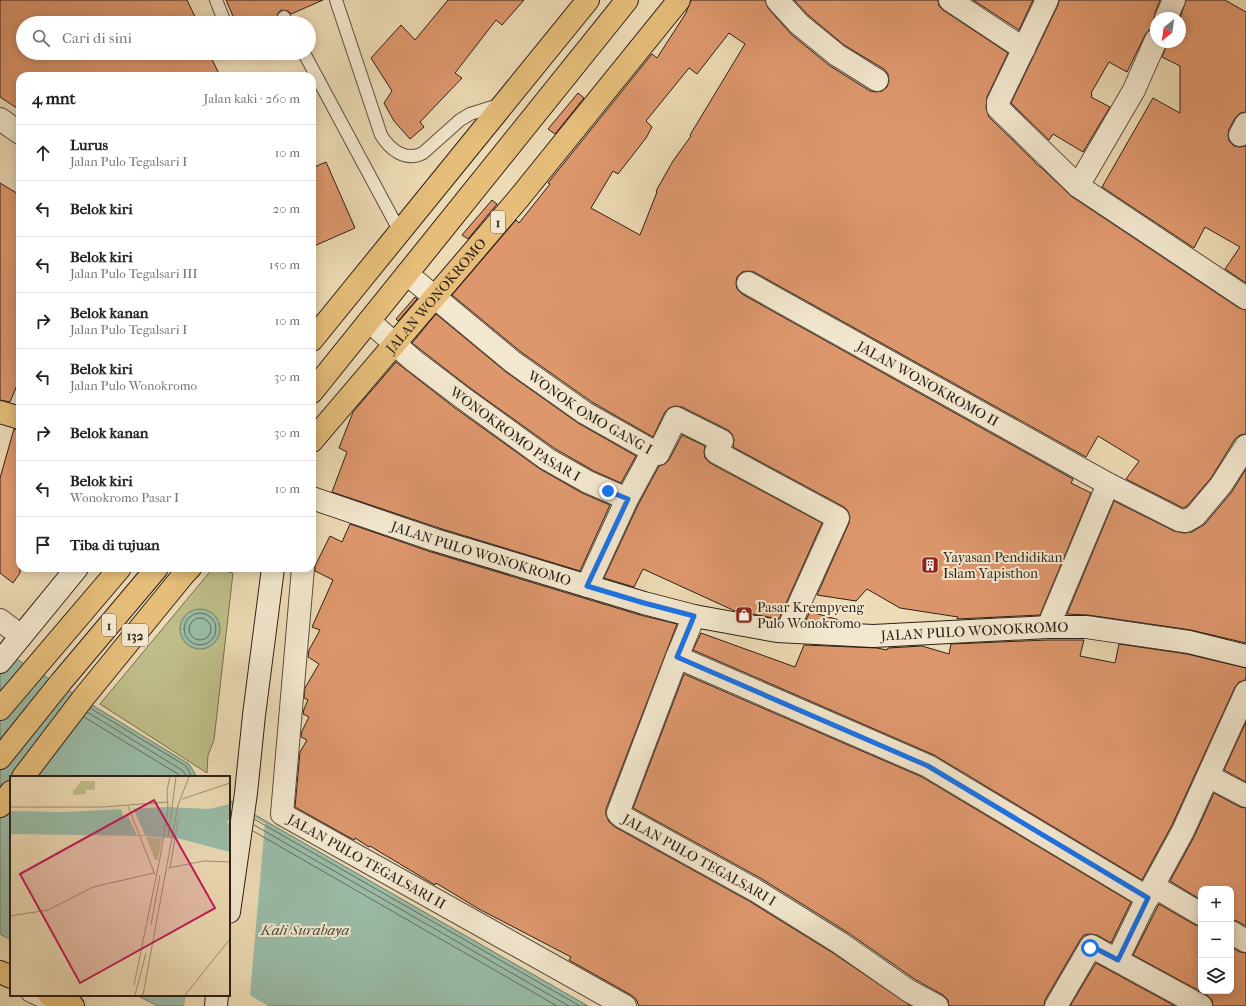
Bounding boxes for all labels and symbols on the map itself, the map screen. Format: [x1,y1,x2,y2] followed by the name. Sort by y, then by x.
[1150,12,1186,48] north arrow
[491,211,505,233] road number: 1
[382,235,490,358] street label: JALAN WONOKROMO
[853,337,1002,430] street label: JALAN WONOKROMO II
[523,366,656,458] street label: WONOK OMO GANG I
[445,382,584,485] street label: WONOKROMO PASAR I
[599,482,617,500] route end
[388,517,573,590] street label: JALAN PULO WONOKROMO
[942,549,1063,582] place label: Yayasan Pendidikan Islam Yapisthon
[920,555,940,575] building icon: Yayasan Pendidikan Islam Yapisthon
[757,599,864,632] place label: Pasar Krempyeng Pulo Wonokromo
[734,605,754,625] shop icon: Pasar Krempyeng Pulo Wonokromo
[102,614,116,636] road number: 1
[879,619,1068,645] street label: JALAN PULO WONOKROMO
[122,624,148,646] road number: 132
[10,776,230,996] inset map
[283,810,449,913] street label: JALAN PULO TEGALSARI II
[618,810,779,910] street label: JALAN PULO TEGALSARI I
[260,921,349,939] water label: Kali Surabaya
[1081,939,1099,957] route start

